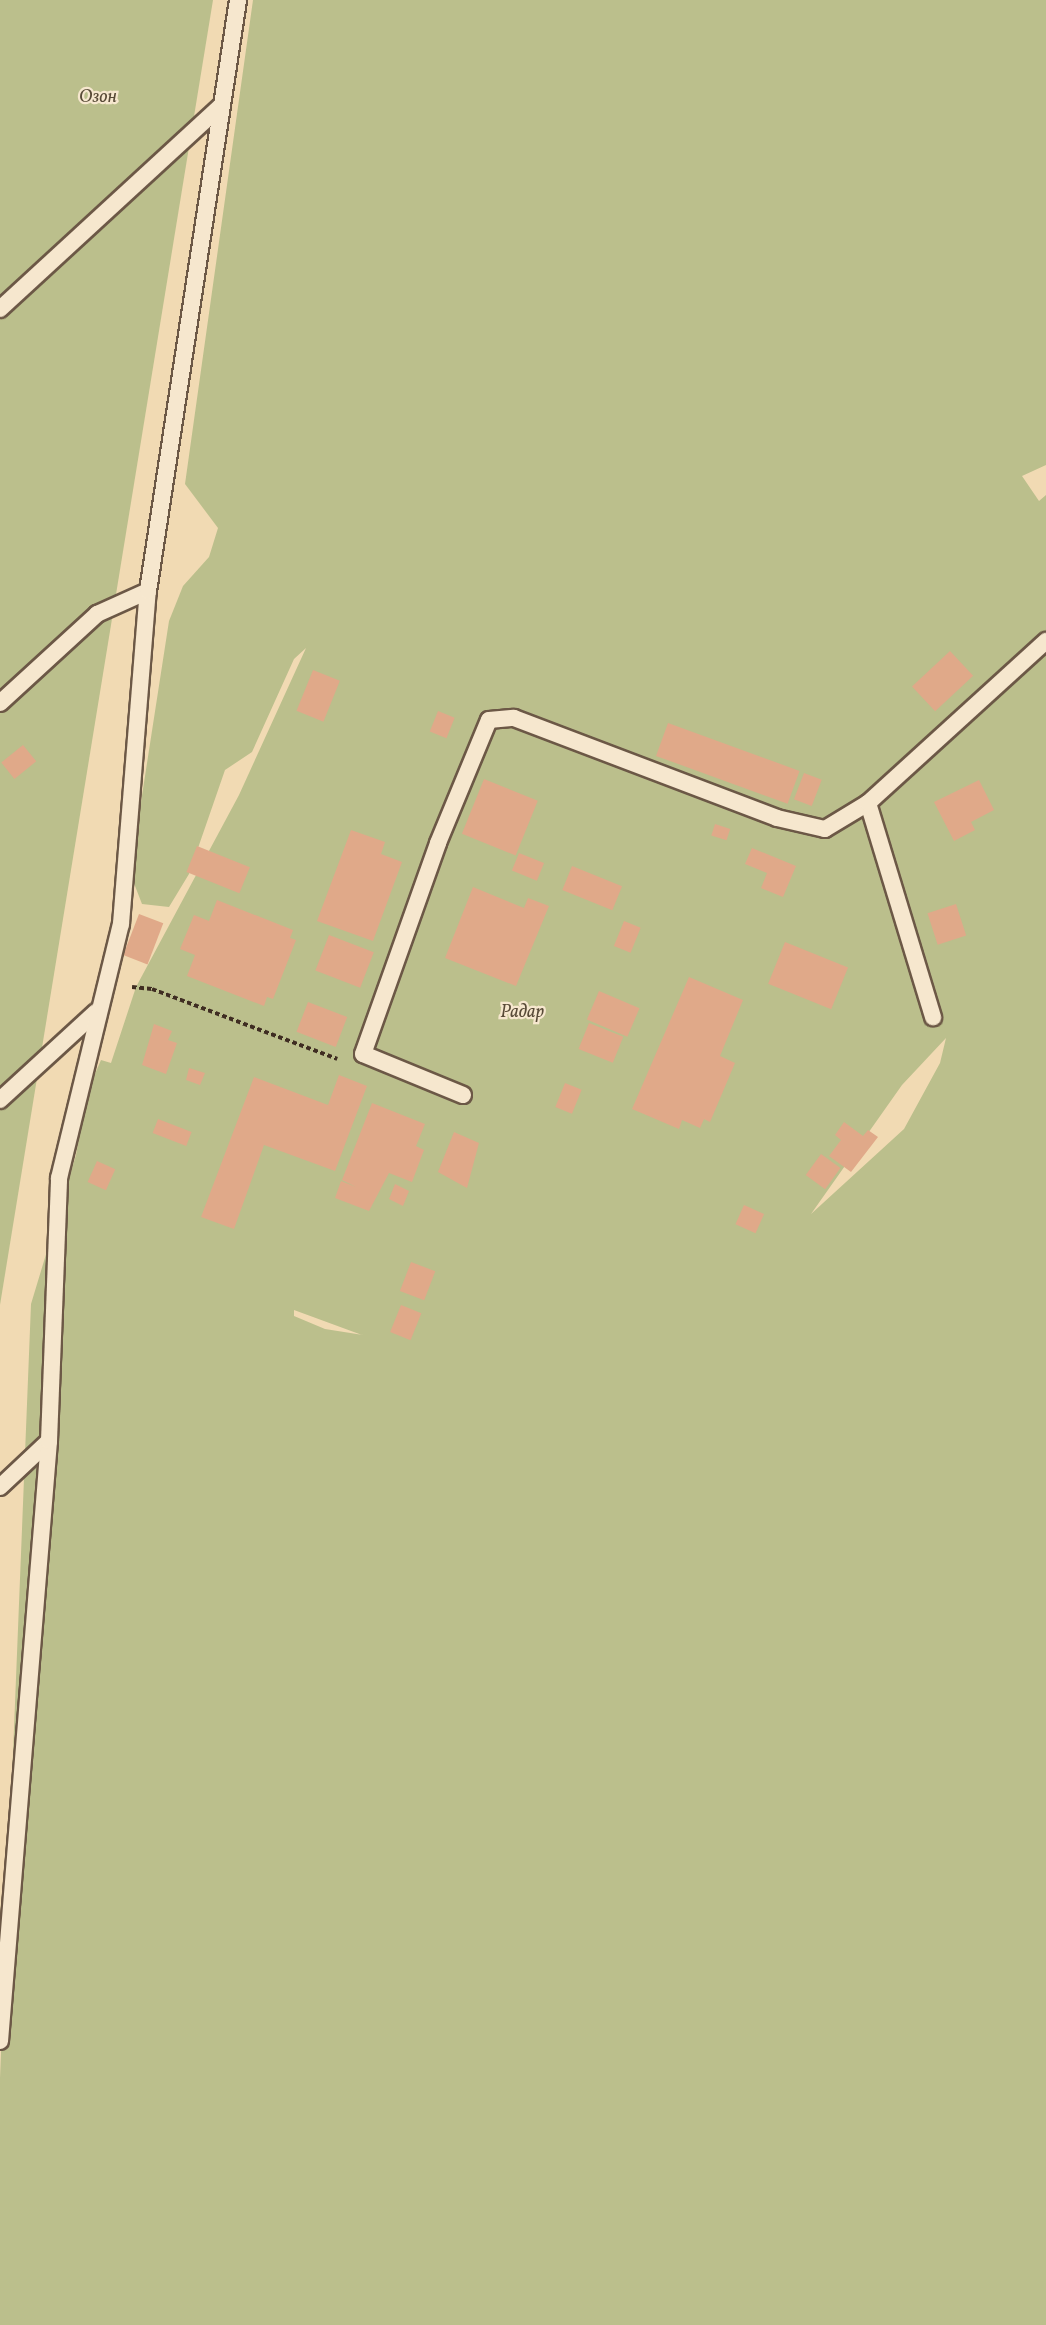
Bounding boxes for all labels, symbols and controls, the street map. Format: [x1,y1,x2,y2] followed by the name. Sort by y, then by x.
[79,87,117,109] park label: Озон
[500,1002,544,1024] park label: Радар

